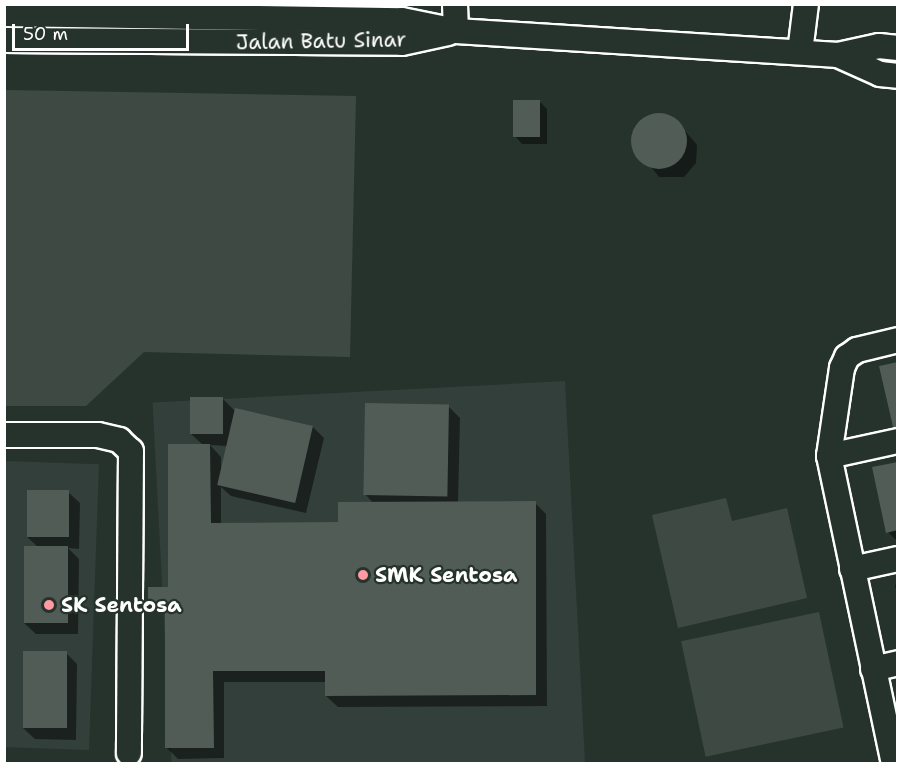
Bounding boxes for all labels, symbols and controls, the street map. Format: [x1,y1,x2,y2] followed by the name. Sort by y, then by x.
[15,12,192,50] scale bar
[23,22,68,46] text: 50 m
[236,27,406,55] street label: Jalan Batu Sinar
[375,562,517,588] place label: SMK Sentosa
[356,568,370,582] marker: SMK Sentosa
[61,592,182,618] place label: SK Sentosa
[42,598,56,612] marker: SK Sentosa

